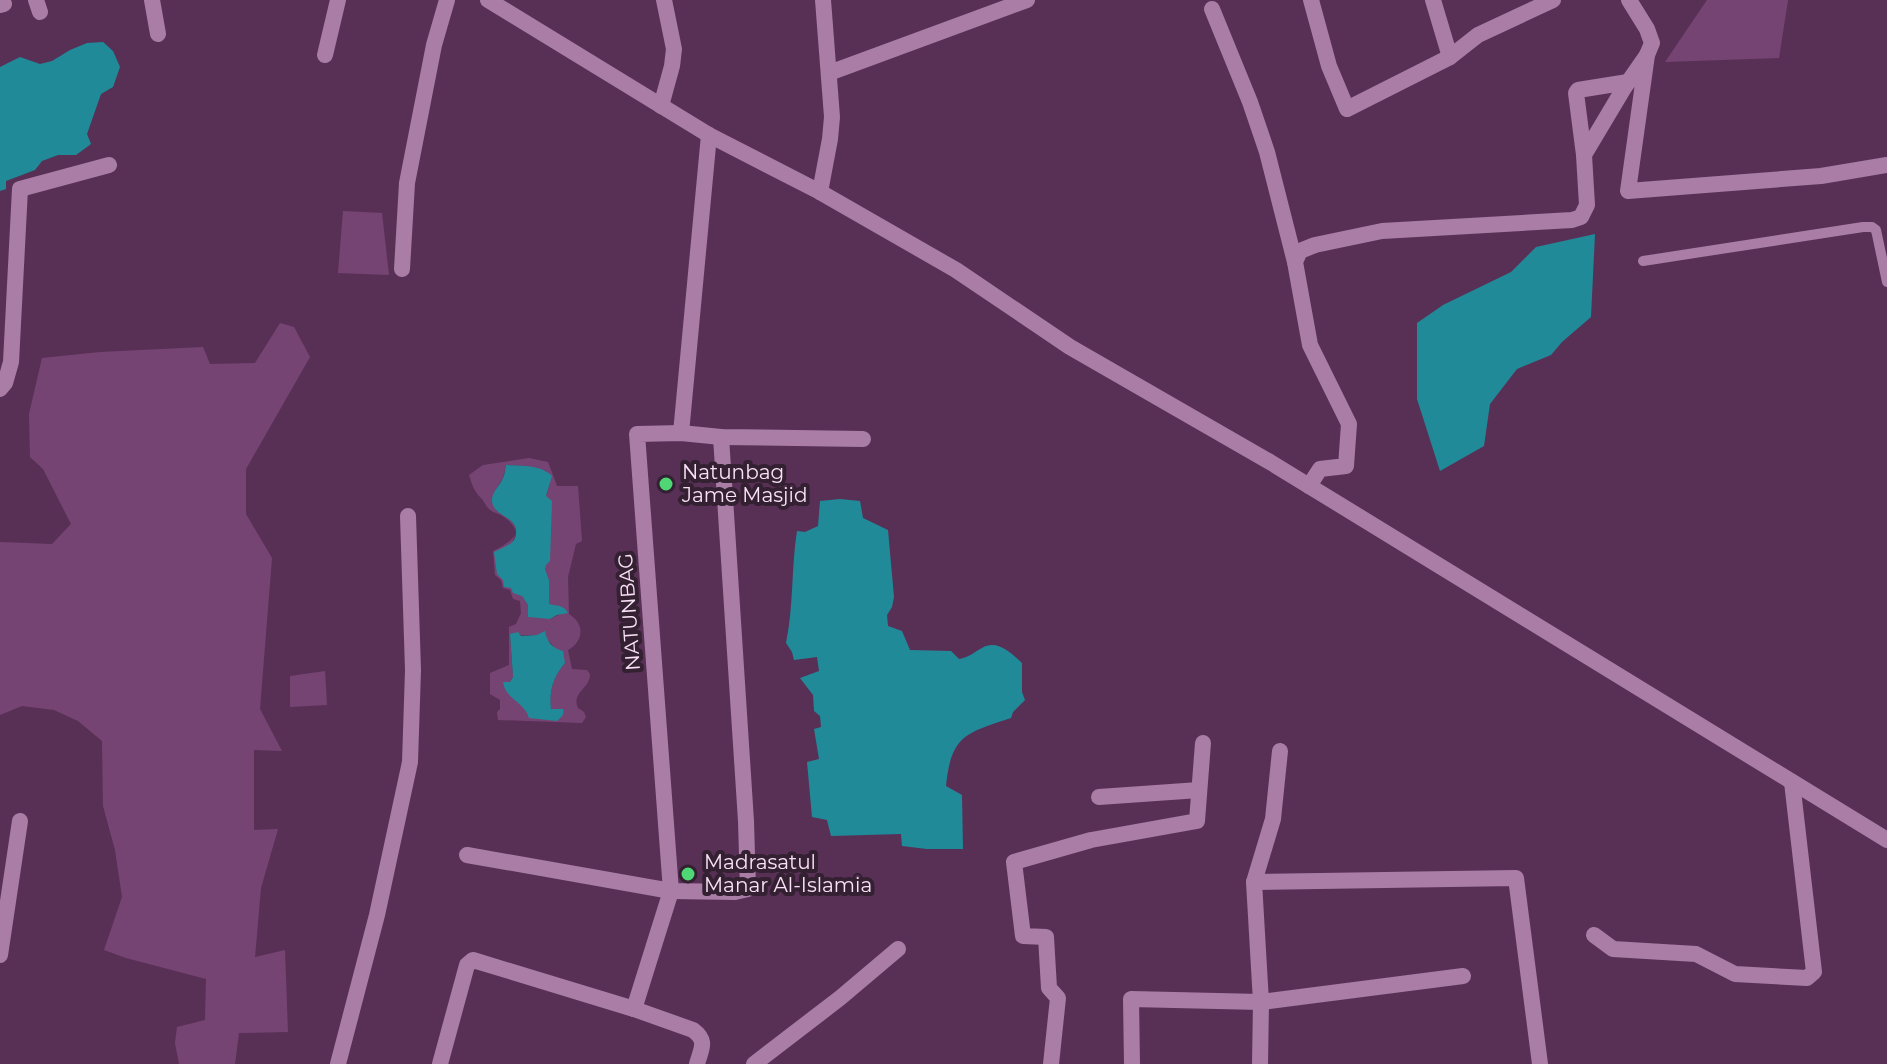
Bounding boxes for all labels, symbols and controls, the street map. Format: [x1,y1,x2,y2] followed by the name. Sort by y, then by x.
[681,460,807,507] place label: Natunbag Jame Masjid
[657,475,675,493] marker: Natunbag Jame Masjid
[613,552,645,672] street label: NATUNBAG
[704,850,872,897] place label: Madrasatul Manar Al-Islamia
[679,865,697,883] marker: Madrasatul Manar Al-Islamia

